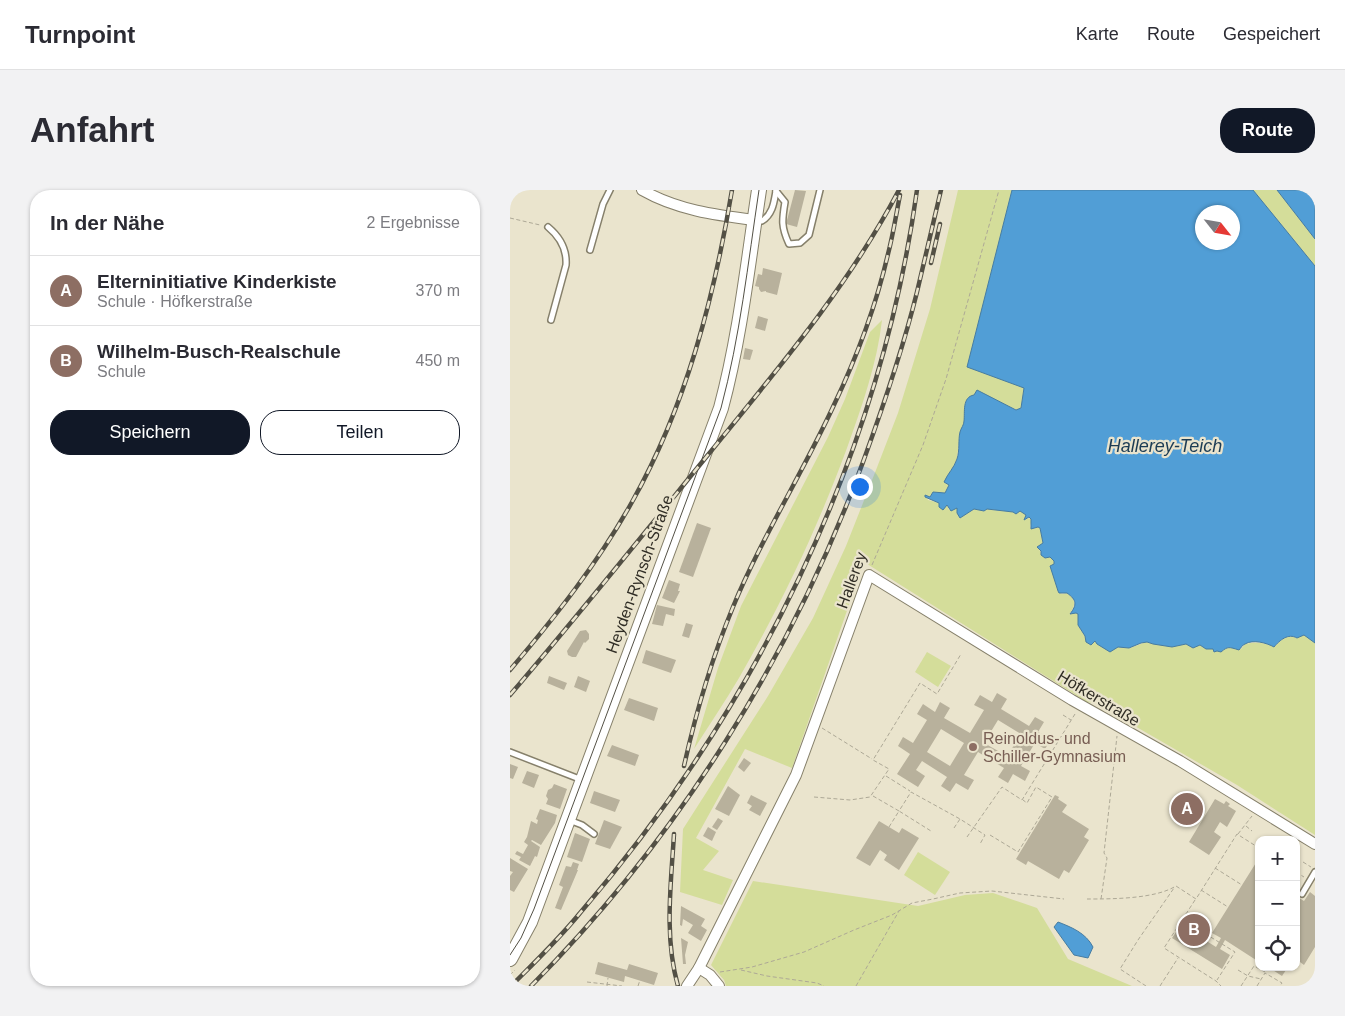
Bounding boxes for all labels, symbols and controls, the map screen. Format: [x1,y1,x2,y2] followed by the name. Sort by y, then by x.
[25,21,135,48] text: Turnpoint
[1076,24,1119,44] text: Karte
[1147,24,1195,44] text: Route
[1223,24,1320,44] text: Gespeichert
[1220,108,1315,153] button: Route
[30,110,154,149] text: Anfahrt
[1195,205,1240,250] north arrow
[50,211,164,234] text: In der Nähe
[367,214,460,231] text: 2 Ergebnisse
[97,271,337,292] text: Elterninitiative Kinderkiste
[60,282,72,299] text: A
[416,282,460,299] text: 370 m
[97,293,253,310] text: Schule · Höfkerstraße
[97,341,341,362] text: Wilhelm-Busch-Realschule
[60,352,72,369] text: B
[416,352,460,369] text: 450 m
[97,363,146,380] text: Schule
[50,410,250,455] button: Speichern
[260,410,460,455] button: Teilen
[1108,436,1222,456] water label: Hallerey-Teich
[847,474,873,500] your location
[603,493,676,656] street label: Heyden-Rynsch-Straße
[833,550,869,611] street label: Hallerey
[1055,667,1143,730] street label: Höfkerstraße
[983,730,1126,765] place label: Reinoldus- und Schiller-Gymnasium
[967,741,979,753] marker: Reinoldus- und Schiller-Gymnasium
[1171,790,1203,828] pin: A
[1255,836,1300,971] map controls
[1255,836,1300,881] button: +
[1255,881,1300,926] button: −
[1178,911,1210,949] pin: B
[1255,926,1300,971] button: locate

